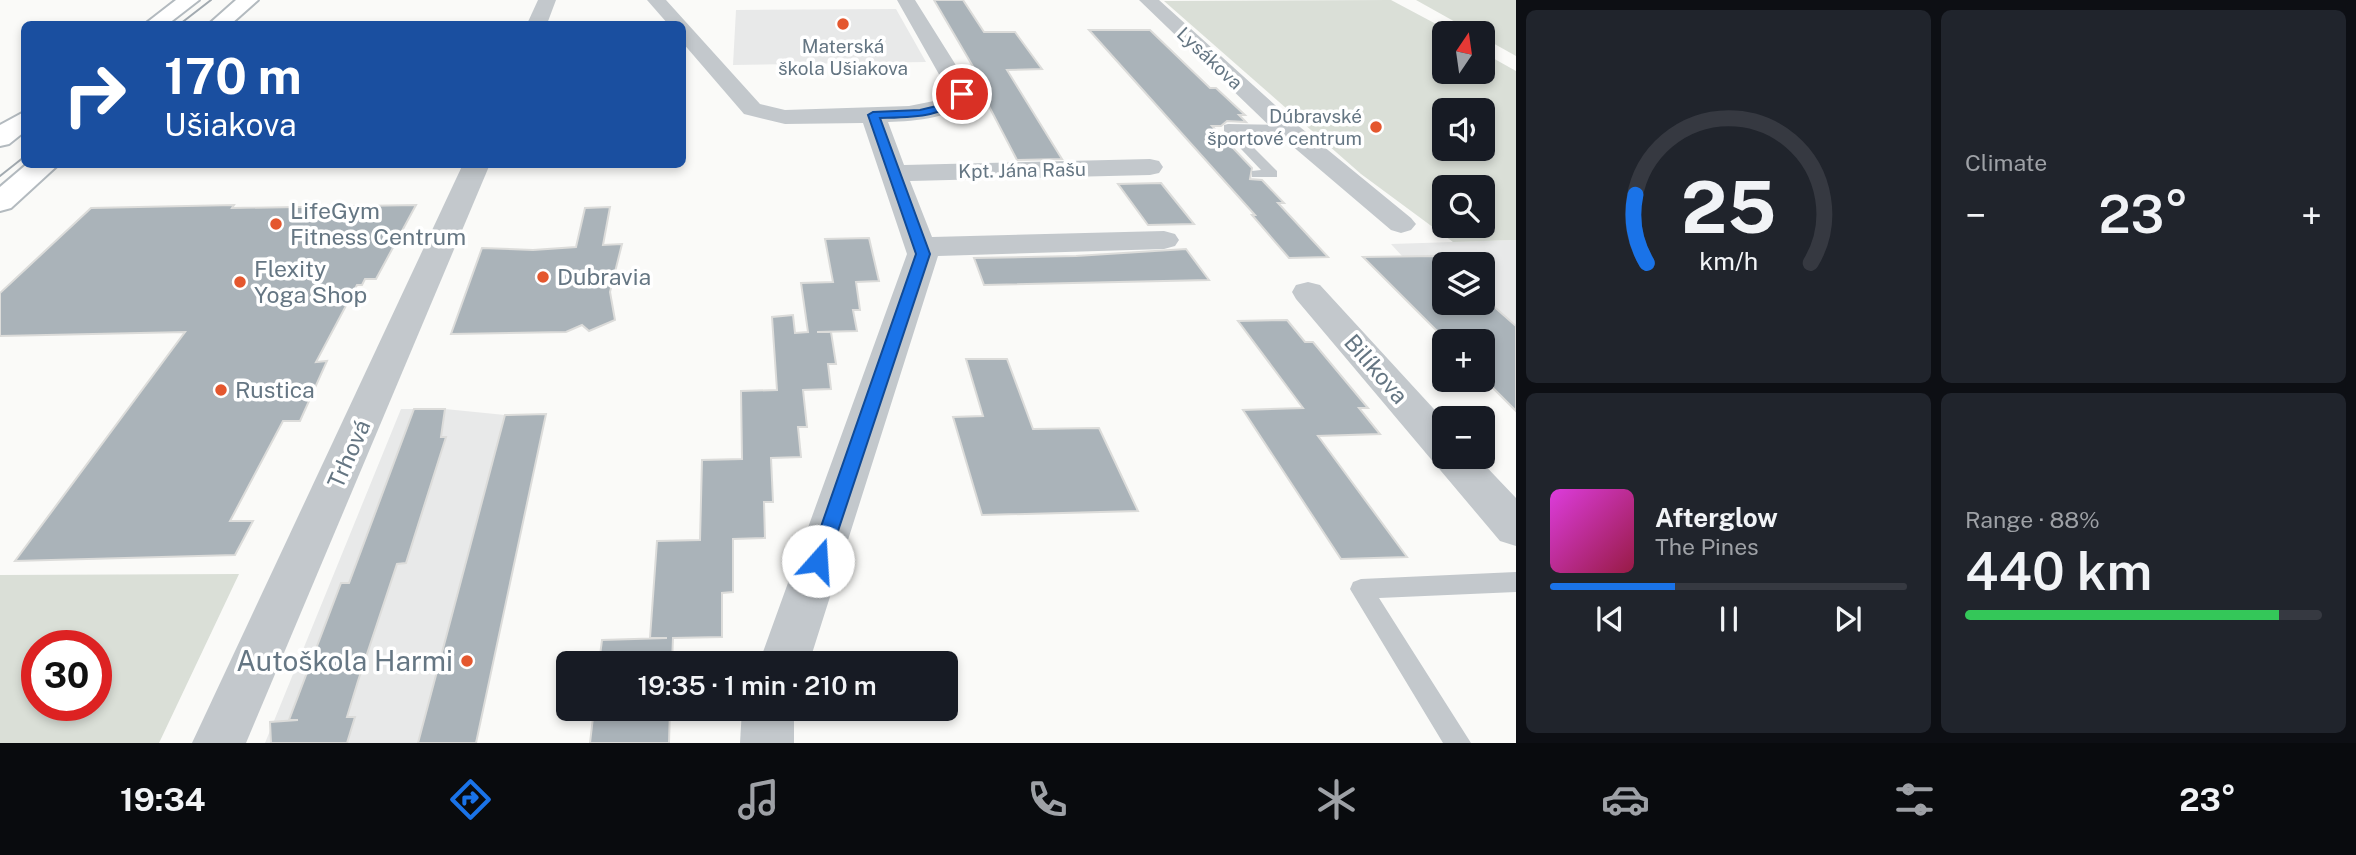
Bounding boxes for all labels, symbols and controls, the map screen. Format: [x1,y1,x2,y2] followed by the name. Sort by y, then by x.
[835,16,851,32] marker: Materská škola Ušiakova
[1432,21,1494,84] north arrow
[1432,21,1495,469] map controls
[1173,22,1247,94] street label: Lysákova
[778,35,908,79] place label: Materská škola Ušiakova
[164,47,302,105] text: 170 m
[49,49,140,140] icon: right
[932,64,992,124] pin
[943,75,981,113] icon: arrive
[1432,98,1495,161] button: sound
[1207,105,1362,149] place label: Dúbravské športové centrum
[164,106,297,143] text: Ušiakova
[1368,119,1384,135] marker: Dúbravské športové centrum
[1965,149,2047,176] text: Climate
[958,158,1086,182] street label: Kpt. Jána Rašu
[1681,164,1776,249] text: 25
[1432,175,1495,238] button: search
[2098,184,2189,245] text: 23°
[1965,193,1986,238] text: −
[2301,193,2322,238] text: +
[290,197,466,250] place label: LifeGym Fitness Centrum
[268,216,284,232] marker: LifeGym Fitness Centrum
[1699,245,1758,275] text: km/h
[1432,252,1495,315] button: layers
[254,255,367,308] place label: Flexity Yoga Shop
[557,263,651,290] place label: Dubravia
[535,269,551,285] marker: Dubravia
[232,274,248,290] marker: Flexity Yoga Shop
[1339,328,1414,409] street label: Bilíkova
[1432,329,1495,392] button: +
[235,376,315,403] place label: Rustica
[213,382,229,398] marker: Rustica
[1432,406,1495,469] button: −
[322,415,376,492] street label: Trhová
[1655,502,1778,533] text: Afterglow
[1965,506,2100,533] text: Range · 88%
[781,524,855,598] position arrow
[1655,533,1759,560] text: The Pines
[1965,541,2152,602] text: 440 km
[1591,600,1629,638] icon: previous
[1710,600,1748,638] icon: pause
[1829,600,1867,638] icon: next
[21,630,112,721] speed limit sign: 30
[236,644,453,677] place label: Autoškola Harmi
[459,653,475,669] marker: Autoškola Harmi
[637,670,877,701] text: 19:35 · 1 min · 210 m
[446,775,495,824] icon: directions
[734,775,783,824] icon: music
[1023,775,1072,824] icon: phone
[1312,775,1361,824] icon: climate
[1601,775,1650,824] icon: car
[1890,775,1939,824] icon: filters
[120,781,206,818] text: 19:34
[2179,781,2236,818] text: 23°

